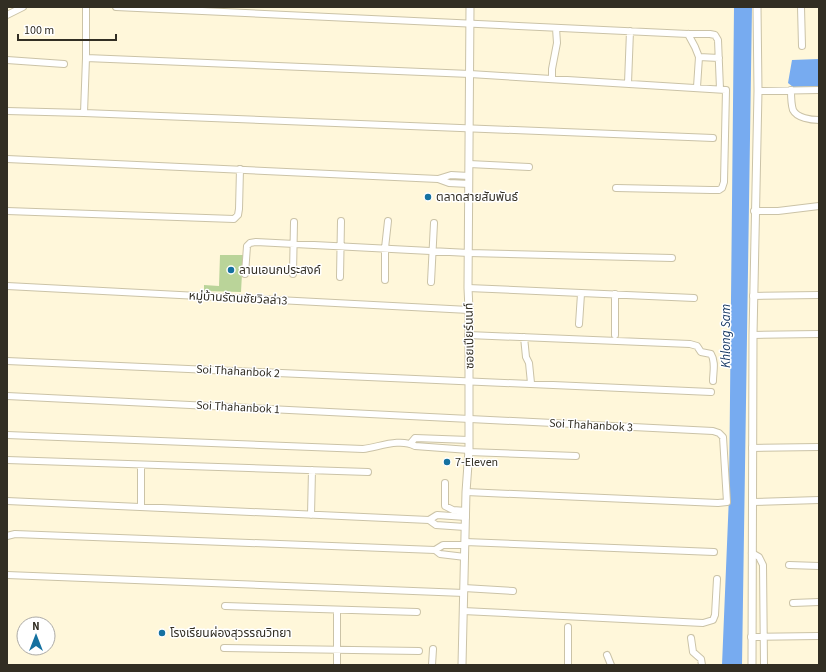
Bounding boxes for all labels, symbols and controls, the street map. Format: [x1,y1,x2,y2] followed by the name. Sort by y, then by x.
[18,16,116,42] scale bar
[24,22,54,39] text: 100 m
[436,189,518,206] place label: ตลาดสายสัมพันธ์
[423,192,433,202] marker: ตลาดสายสัมพันธ์
[239,262,321,279] place label: ลานเอนกประสงค์
[226,265,236,275] marker: ลานเอนกประสงค์
[188,287,288,310] street label: หมู่บ้านรัตนชัยวิลล่า3
[460,303,479,369] street label: ซอยเปียร์นนท์
[717,304,735,368] water label: Khlong Sam
[196,361,280,382] street label: Soi Thahanbok 2
[196,397,280,418] street label: Soi Thahanbok 1
[549,415,633,436] street label: Soi Thahanbok 3
[455,454,498,471] place label: 7-Eleven
[442,457,452,467] marker: 7-Eleven
[16,616,56,656] north arrow
[32,619,40,634] text: N
[170,625,291,642] place label: โรงเรียนผ่องสุวรรณวิทยา
[157,628,167,638] marker: โรงเรียนผ่องสุวรรณวิทยา

